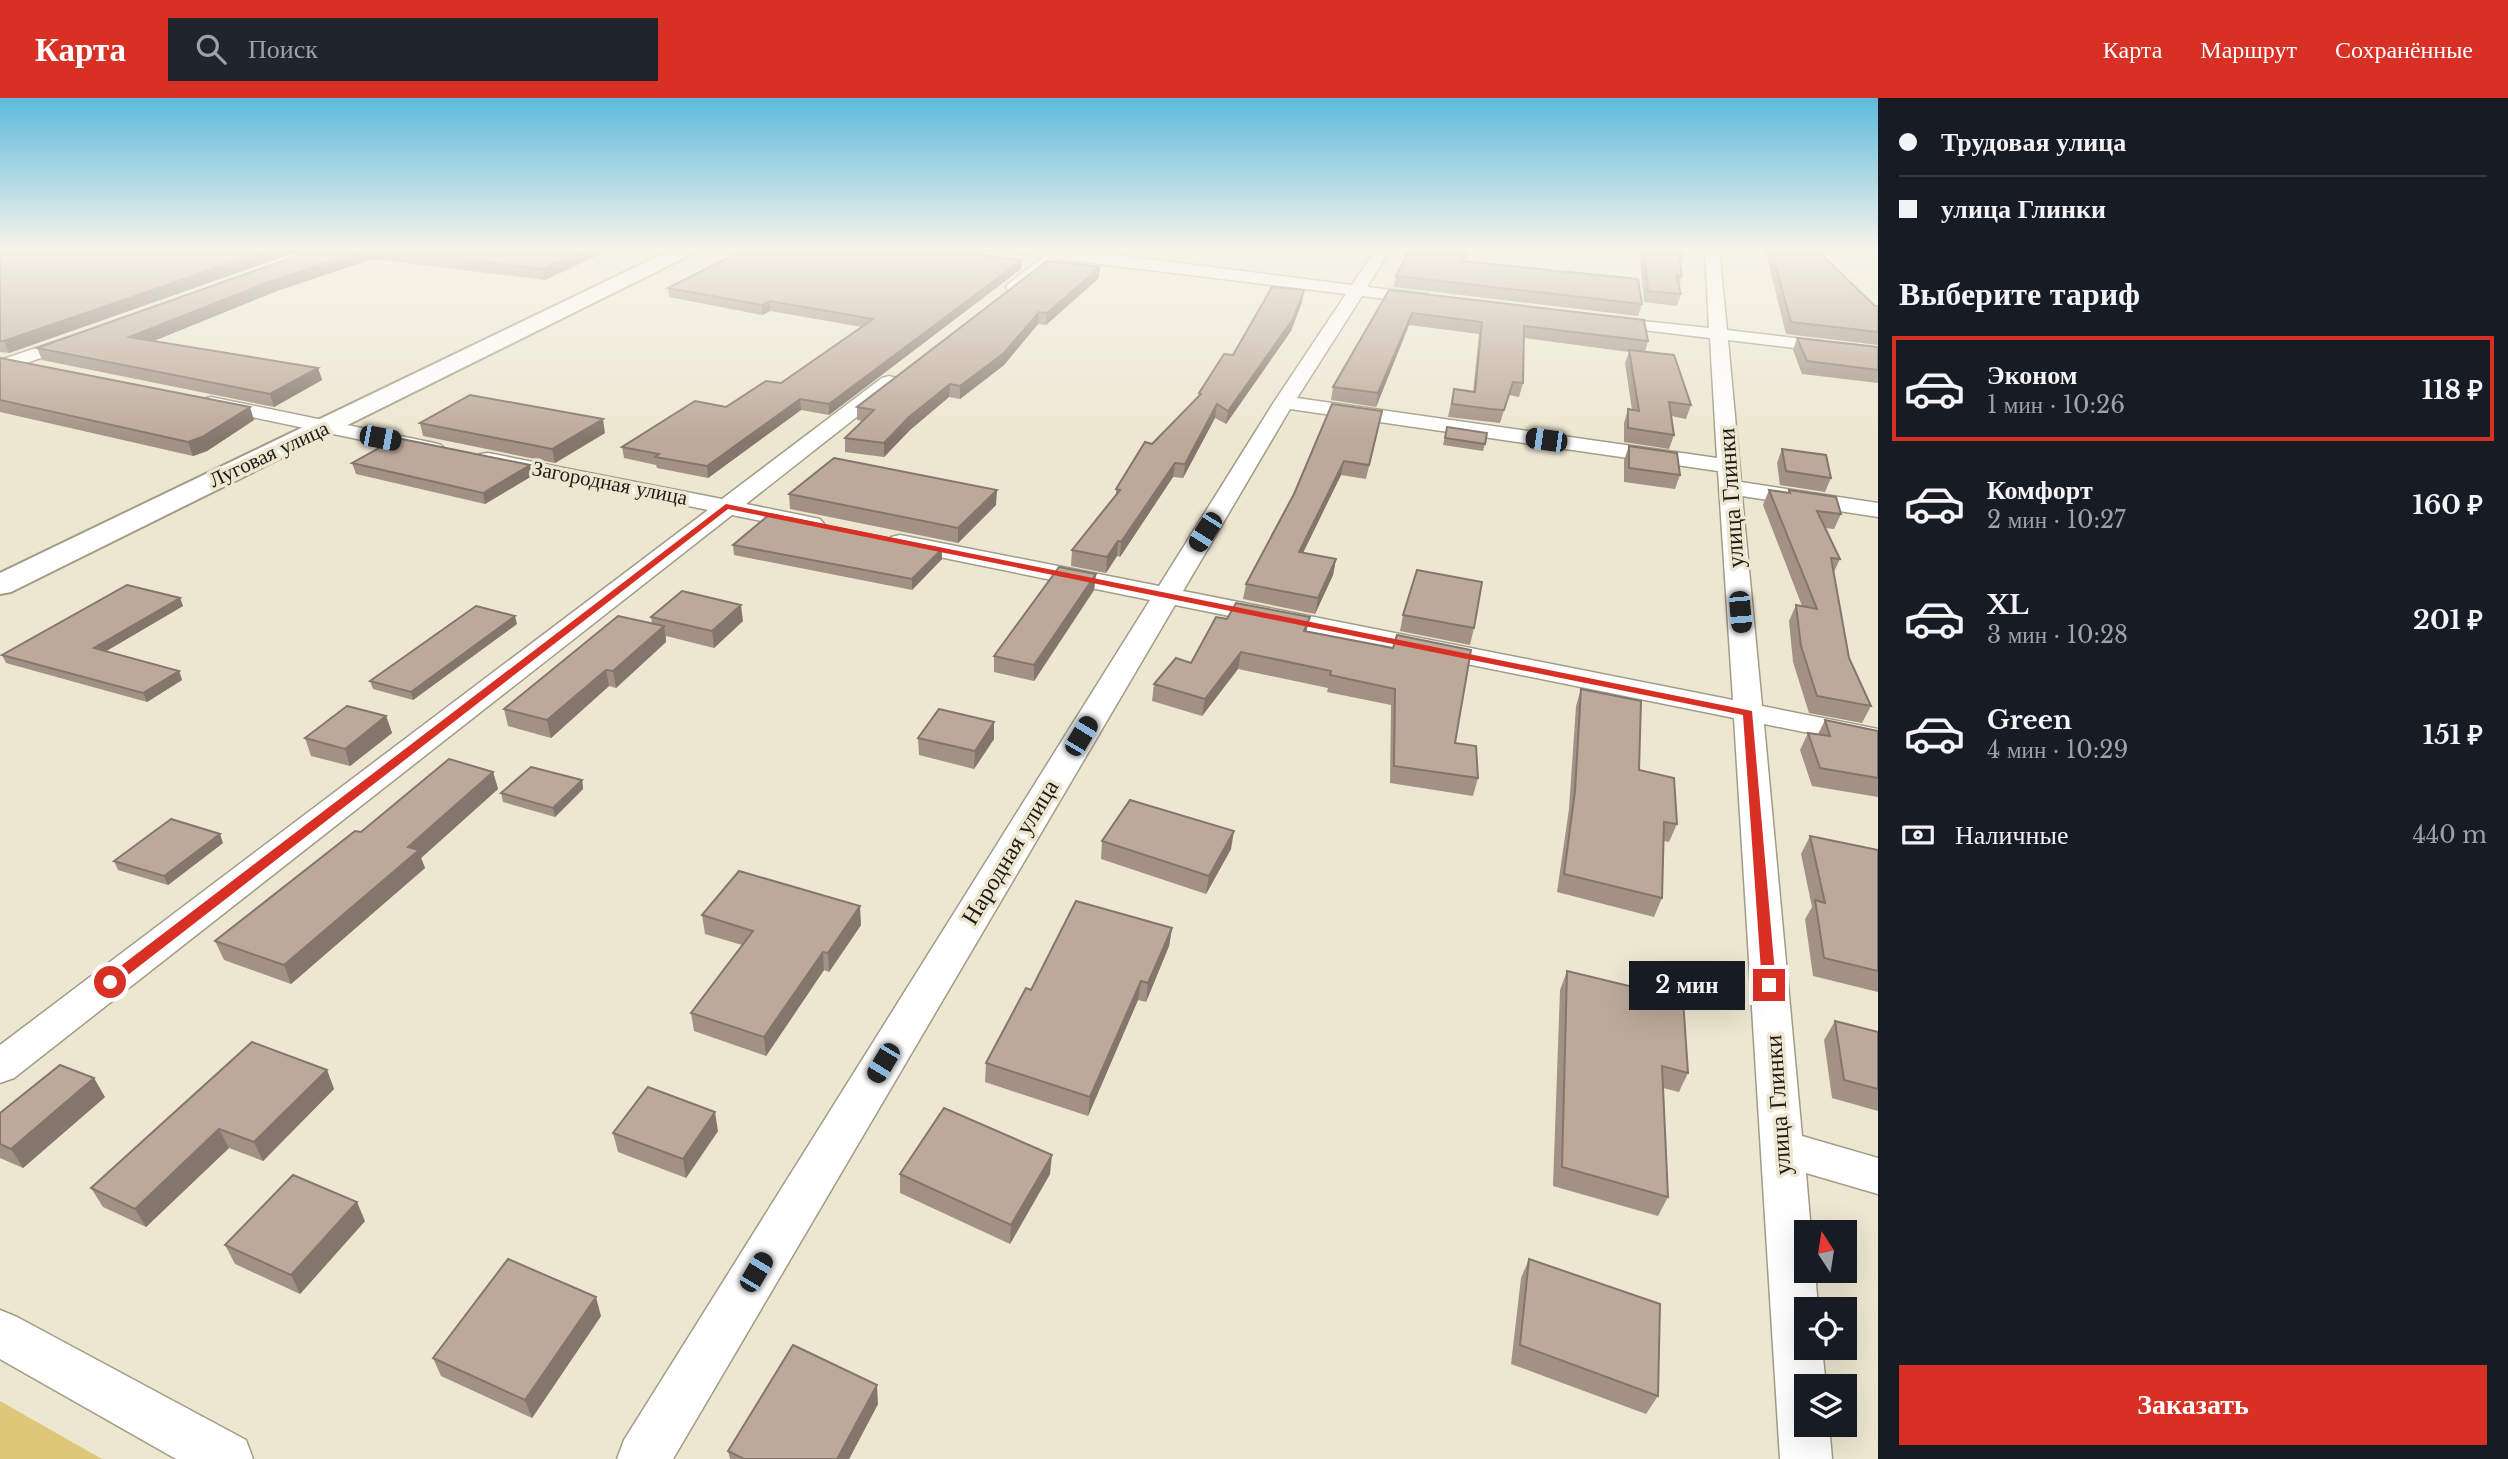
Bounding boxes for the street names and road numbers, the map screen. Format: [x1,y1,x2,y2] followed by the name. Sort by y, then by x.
[205,415,334,493] street label: Луговая улица
[1711,427,1750,569] street label: улица Глинки
[530,455,690,511] street label: Загородная улица
[955,774,1064,930] street label: Народная улица
[1758,1034,1797,1176] street label: улица Глинки

